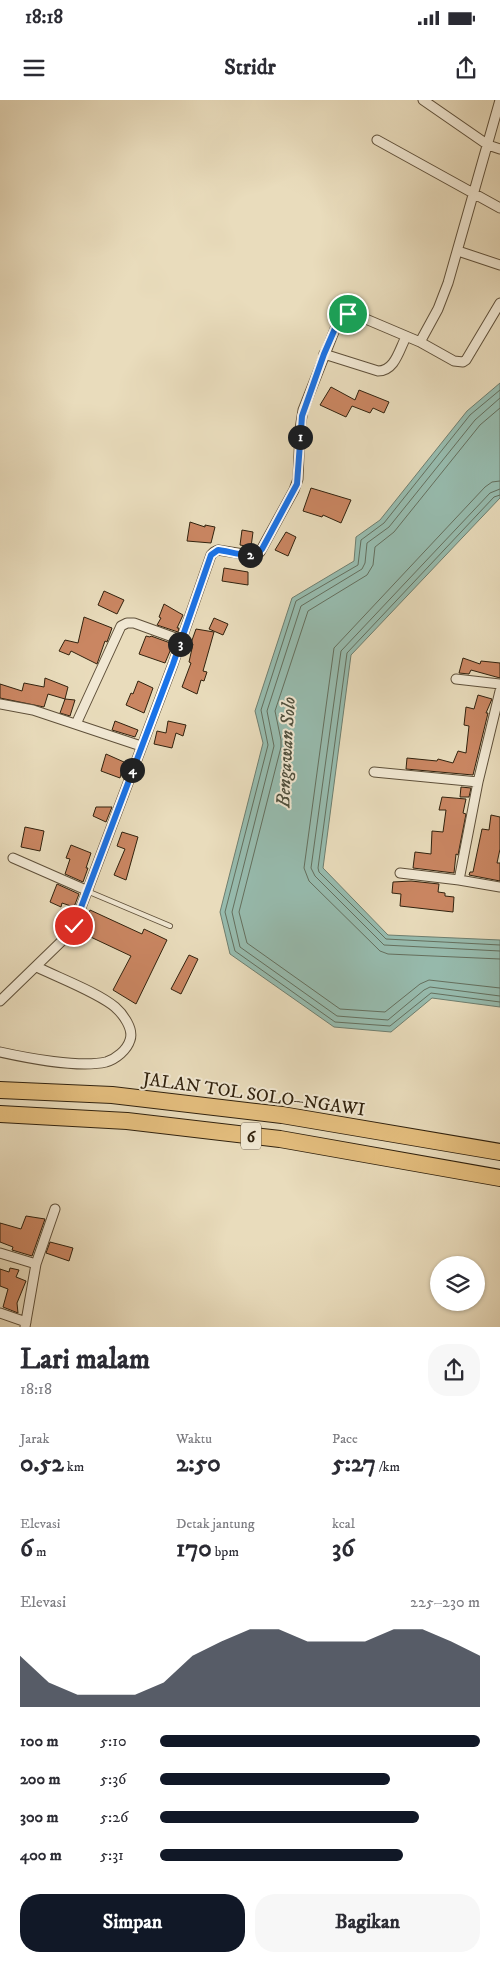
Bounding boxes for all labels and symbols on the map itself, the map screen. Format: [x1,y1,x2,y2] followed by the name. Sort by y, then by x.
[327,293,369,335] pin
[288,424,312,450] pin: 1
[238,542,262,568] pin: 2
[168,632,192,656] pin: 3
[272,696,301,809] water label: Bengawan Solo
[120,758,144,782] pin: 4
[53,905,95,947] pin
[139,1068,366,1121] street label: JALAN TOL SOLO–NGAWI
[241,1122,261,1150] road number: 6

